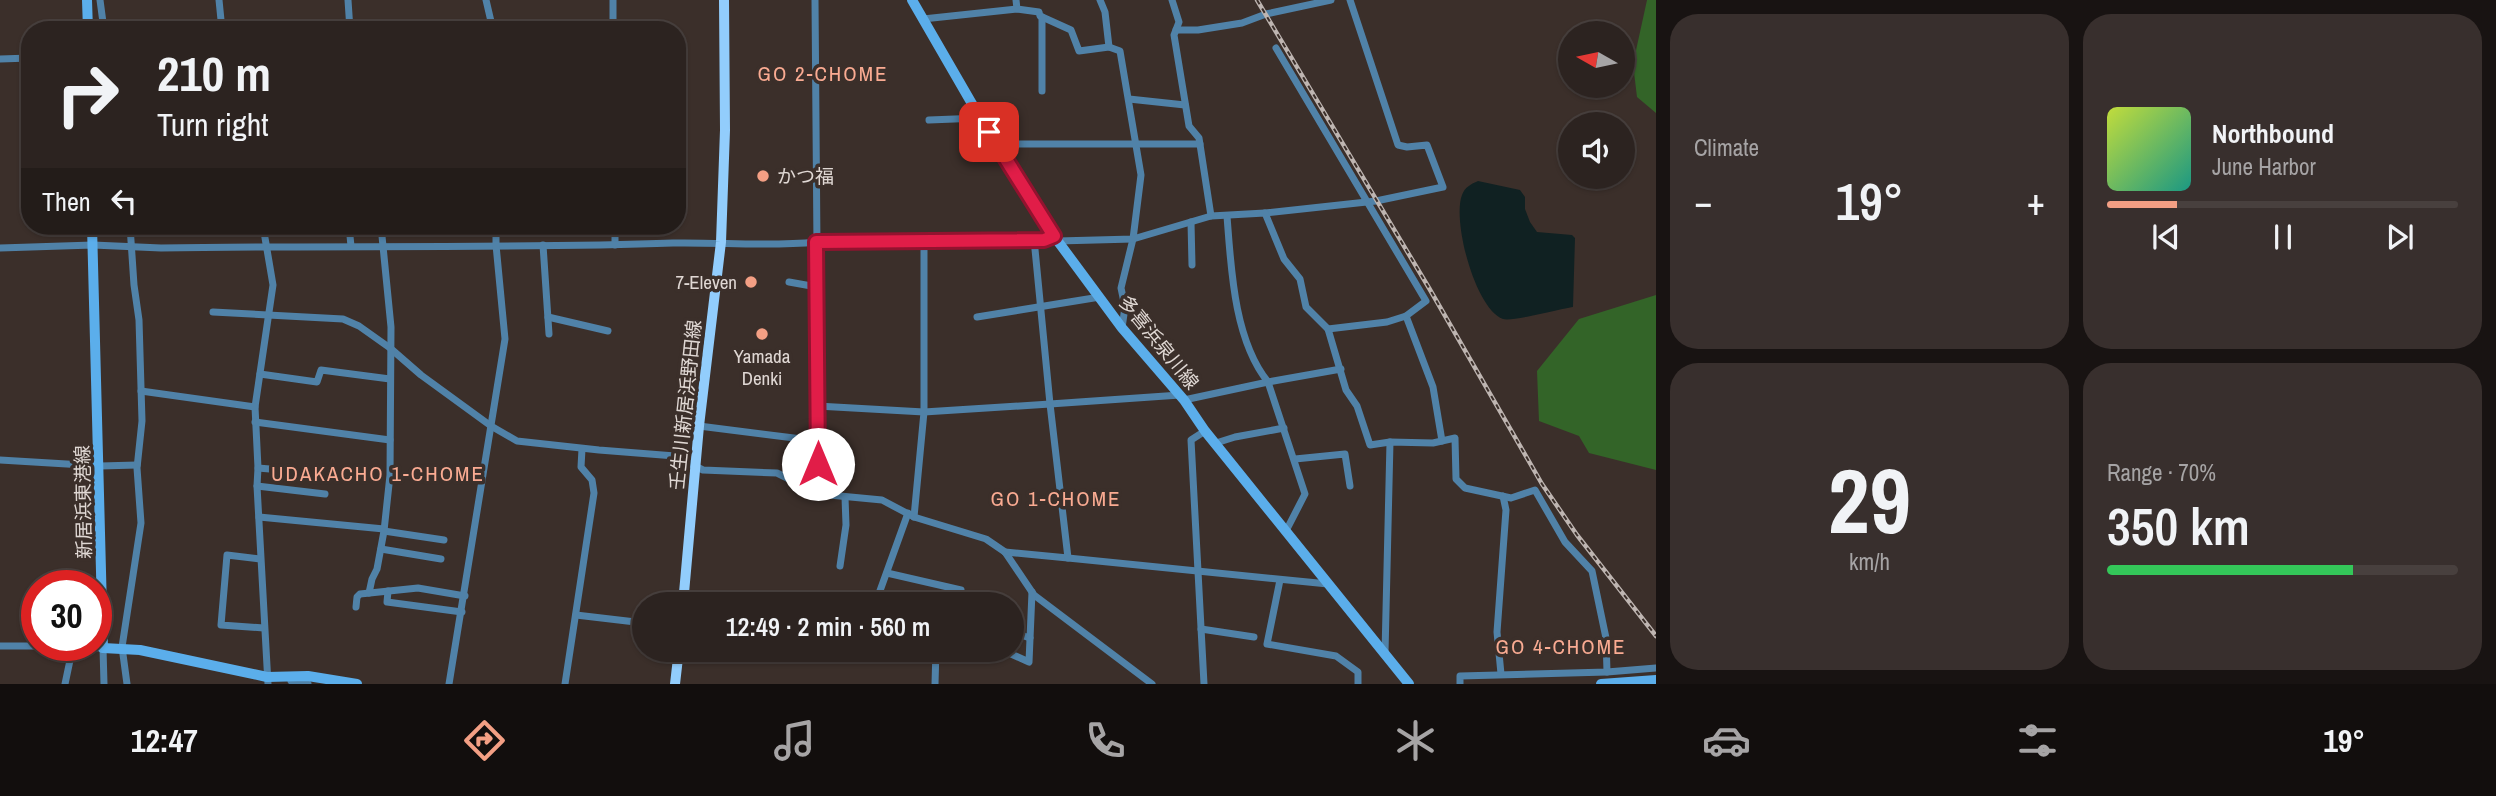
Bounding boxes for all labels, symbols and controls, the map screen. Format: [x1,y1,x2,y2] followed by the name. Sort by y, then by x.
[1558,21,1634,98] north arrow
[1558,21,1635,189] map controls
[157,40,271,106] text: 210 m
[42,49,133,140] icon: right
[758,59,889,88] district label: GO 2-CHOME
[959,102,1019,162] pin
[157,103,269,146] text: Turn right
[1558,112,1635,189] button: sound
[970,113,1008,151] icon: arrive
[2212,116,2334,151] text: Northbound
[1694,132,1759,163] text: Climate
[2212,151,2316,182] text: June Harbor
[777,163,834,189] place label: かつ福
[1835,166,1904,236] text: 19°
[755,168,771,184] marker: かつ福
[1694,176,1712,227] text: −
[2027,176,2045,227] text: +
[105,182,143,220] icon: left
[42,184,91,219] text: Then
[2147,218,2185,256] icon: previous
[2264,218,2302,256] icon: pause
[2381,218,2419,256] icon: next
[676,269,737,295] place label: 7-Eleven
[743,274,759,290] marker: 7-Eleven
[1113,290,1205,394] street label: 多喜浜泉川線
[663,319,707,491] street label: 壬生川新居浜野田線
[754,326,770,342] marker: Yamada Denki
[734,343,791,391] place label: Yamada Denki
[781,427,855,501] position arrow
[1828,439,1911,561] text: 29
[69,445,97,559] street label: 新居浜東港線
[2107,457,2216,488] text: Range · 70%
[271,459,485,488] district label: UDAKACHO 1-CHOME
[991,484,1122,513] district label: GO 1-CHOME
[2107,491,2250,561] text: 350 km
[1849,546,1890,577] text: km/h
[21,570,112,661] speed limit sign: 30
[726,609,930,644] text: 12:49 · 2 min · 560 m
[1496,632,1627,661] district label: GO 4-CHOME
[460,716,509,765] icon: directions
[770,716,819,765] icon: music
[1081,716,1130,765] icon: phone
[1391,716,1440,765] icon: climate
[1702,716,1751,765] icon: car
[2013,716,2062,765] icon: filters
[131,719,198,762] text: 12:47
[2323,719,2365,762] text: 19°

